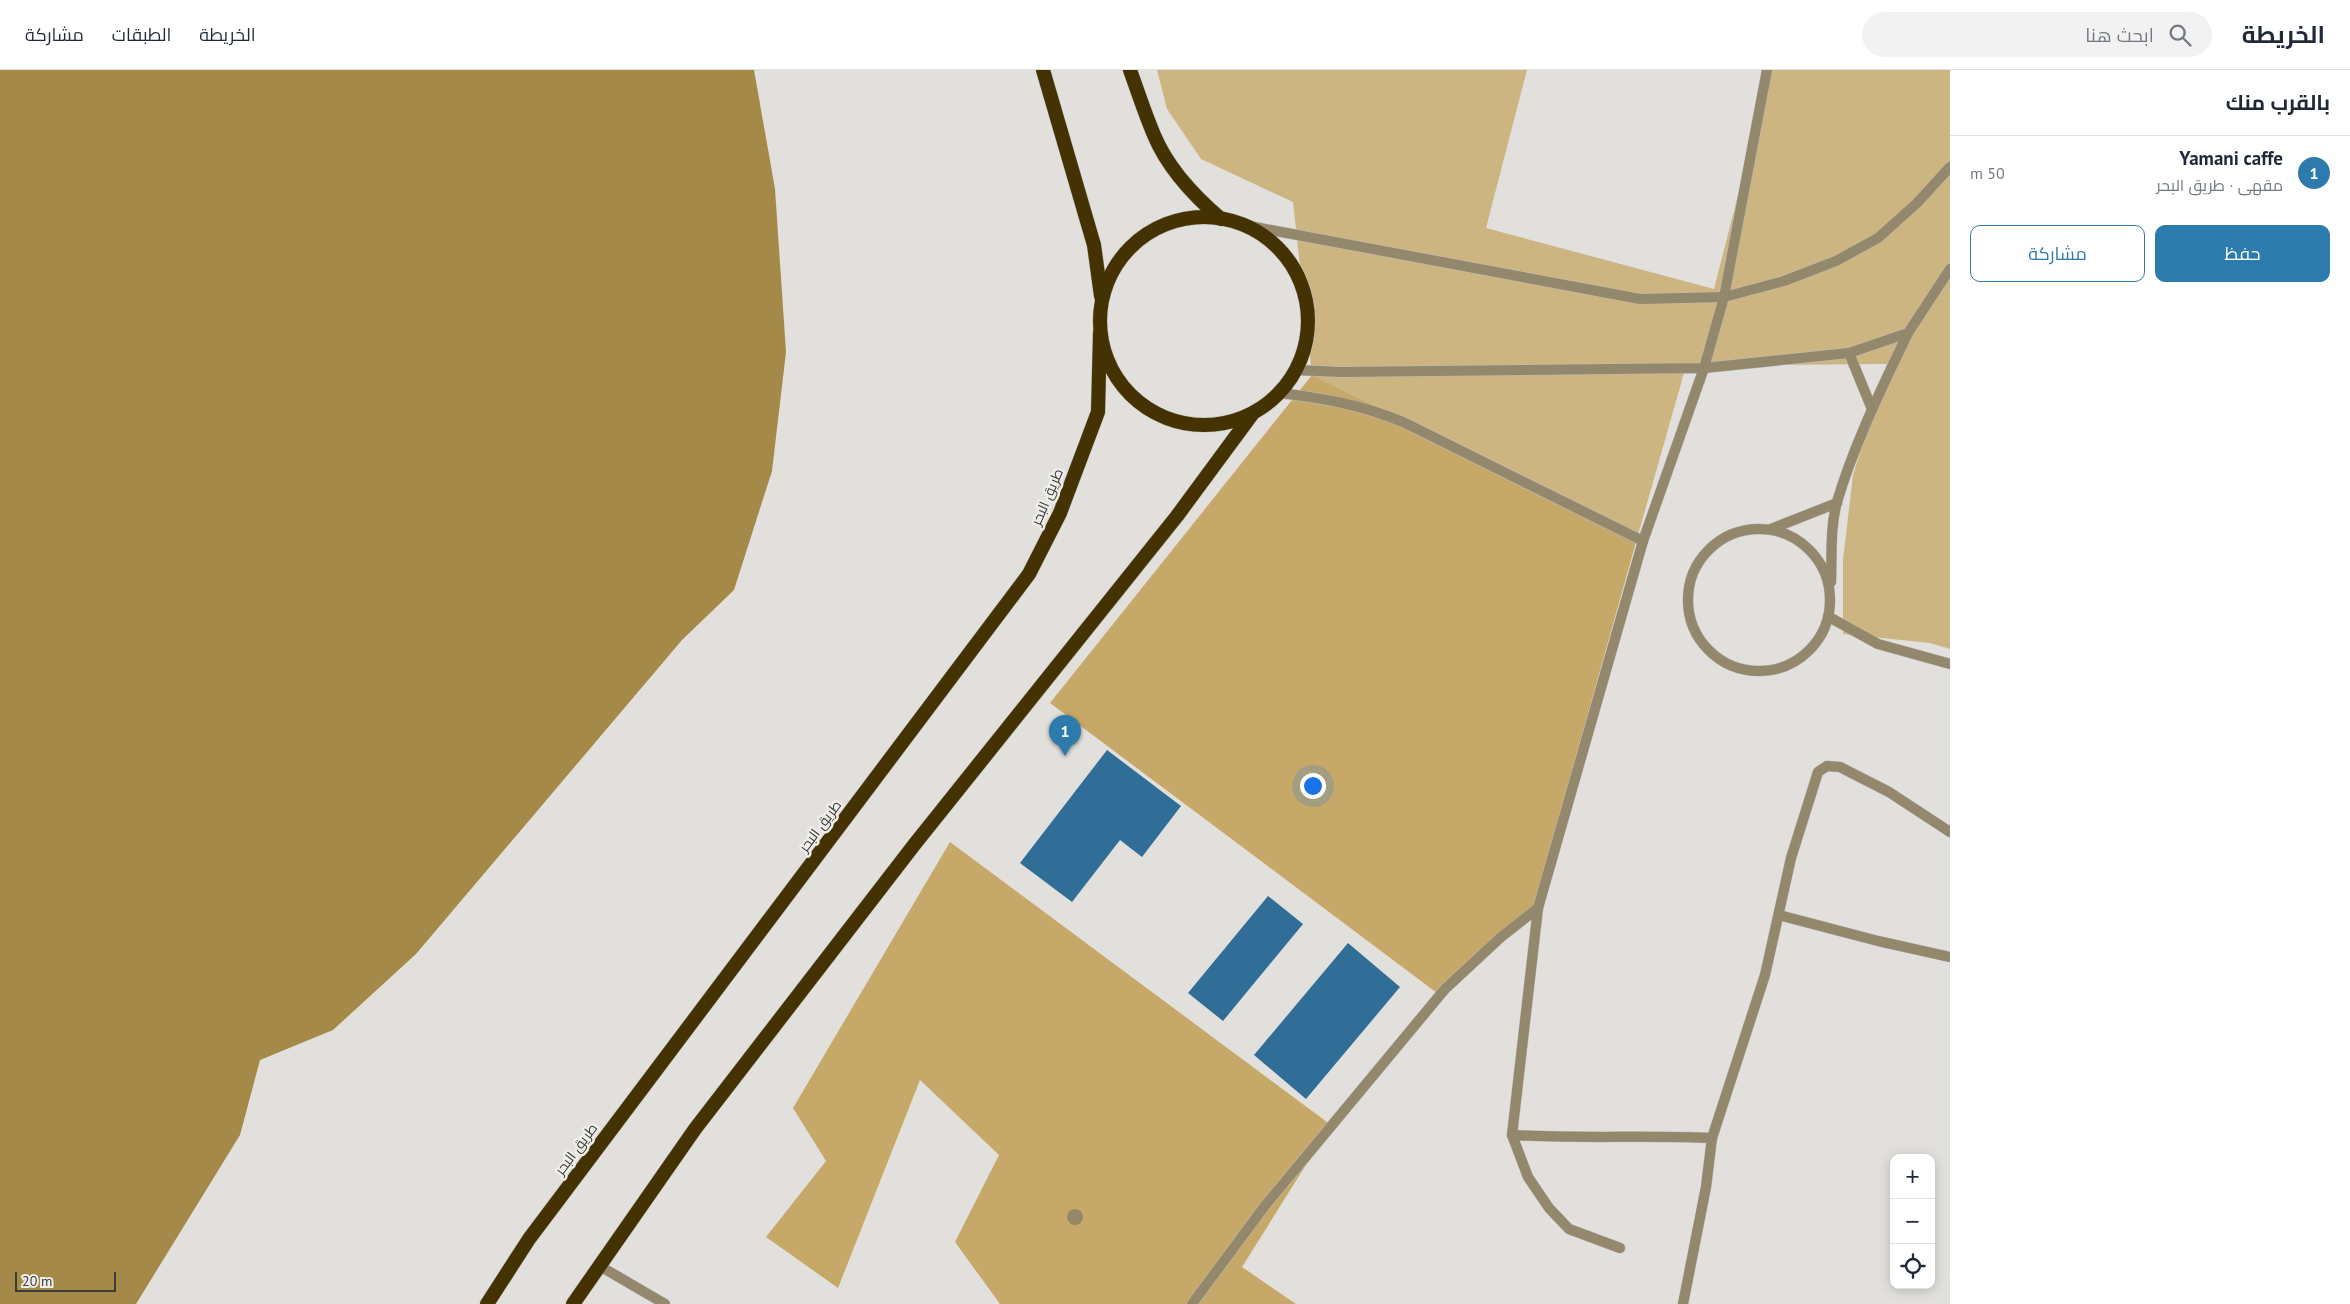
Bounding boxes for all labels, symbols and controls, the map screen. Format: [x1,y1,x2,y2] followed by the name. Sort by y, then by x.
[1862,12,2212,57] search box
[2242,19,2325,50] text: الخريطة
[2166,21,2194,49] icon: search
[25,23,84,46] text: مشاركة
[112,23,171,46] text: الطبقات
[199,23,256,46] text: الخريطة
[2085,23,2154,47] text: ابحث هنا
[2226,89,2330,116] text: بالقرب منك
[2179,146,2283,170] text: Yamani caffe
[1970,163,2005,183] text: 50 m
[2309,163,2319,183] text: 1
[2156,175,2283,195] text: مقهى · طريق البحر
[1970,225,2145,282] button: مشاركة
[2155,225,2330,282] button: حفظ
[1027,466,1067,529] street label: طريق البحر
[1049,715,1081,756] pin: 1
[1300,773,1326,799] your location
[794,797,845,856] street label: طريق البحر
[550,1120,601,1179] street label: طريق البحر
[1890,1154,1935,1289] map controls
[1890,1154,1935,1199] button: +
[1890,1199,1935,1244] button: −
[1890,1244,1935,1289] button: locate
[15,1269,116,1292] scale bar
[22,1272,52,1290] text: 20 m

